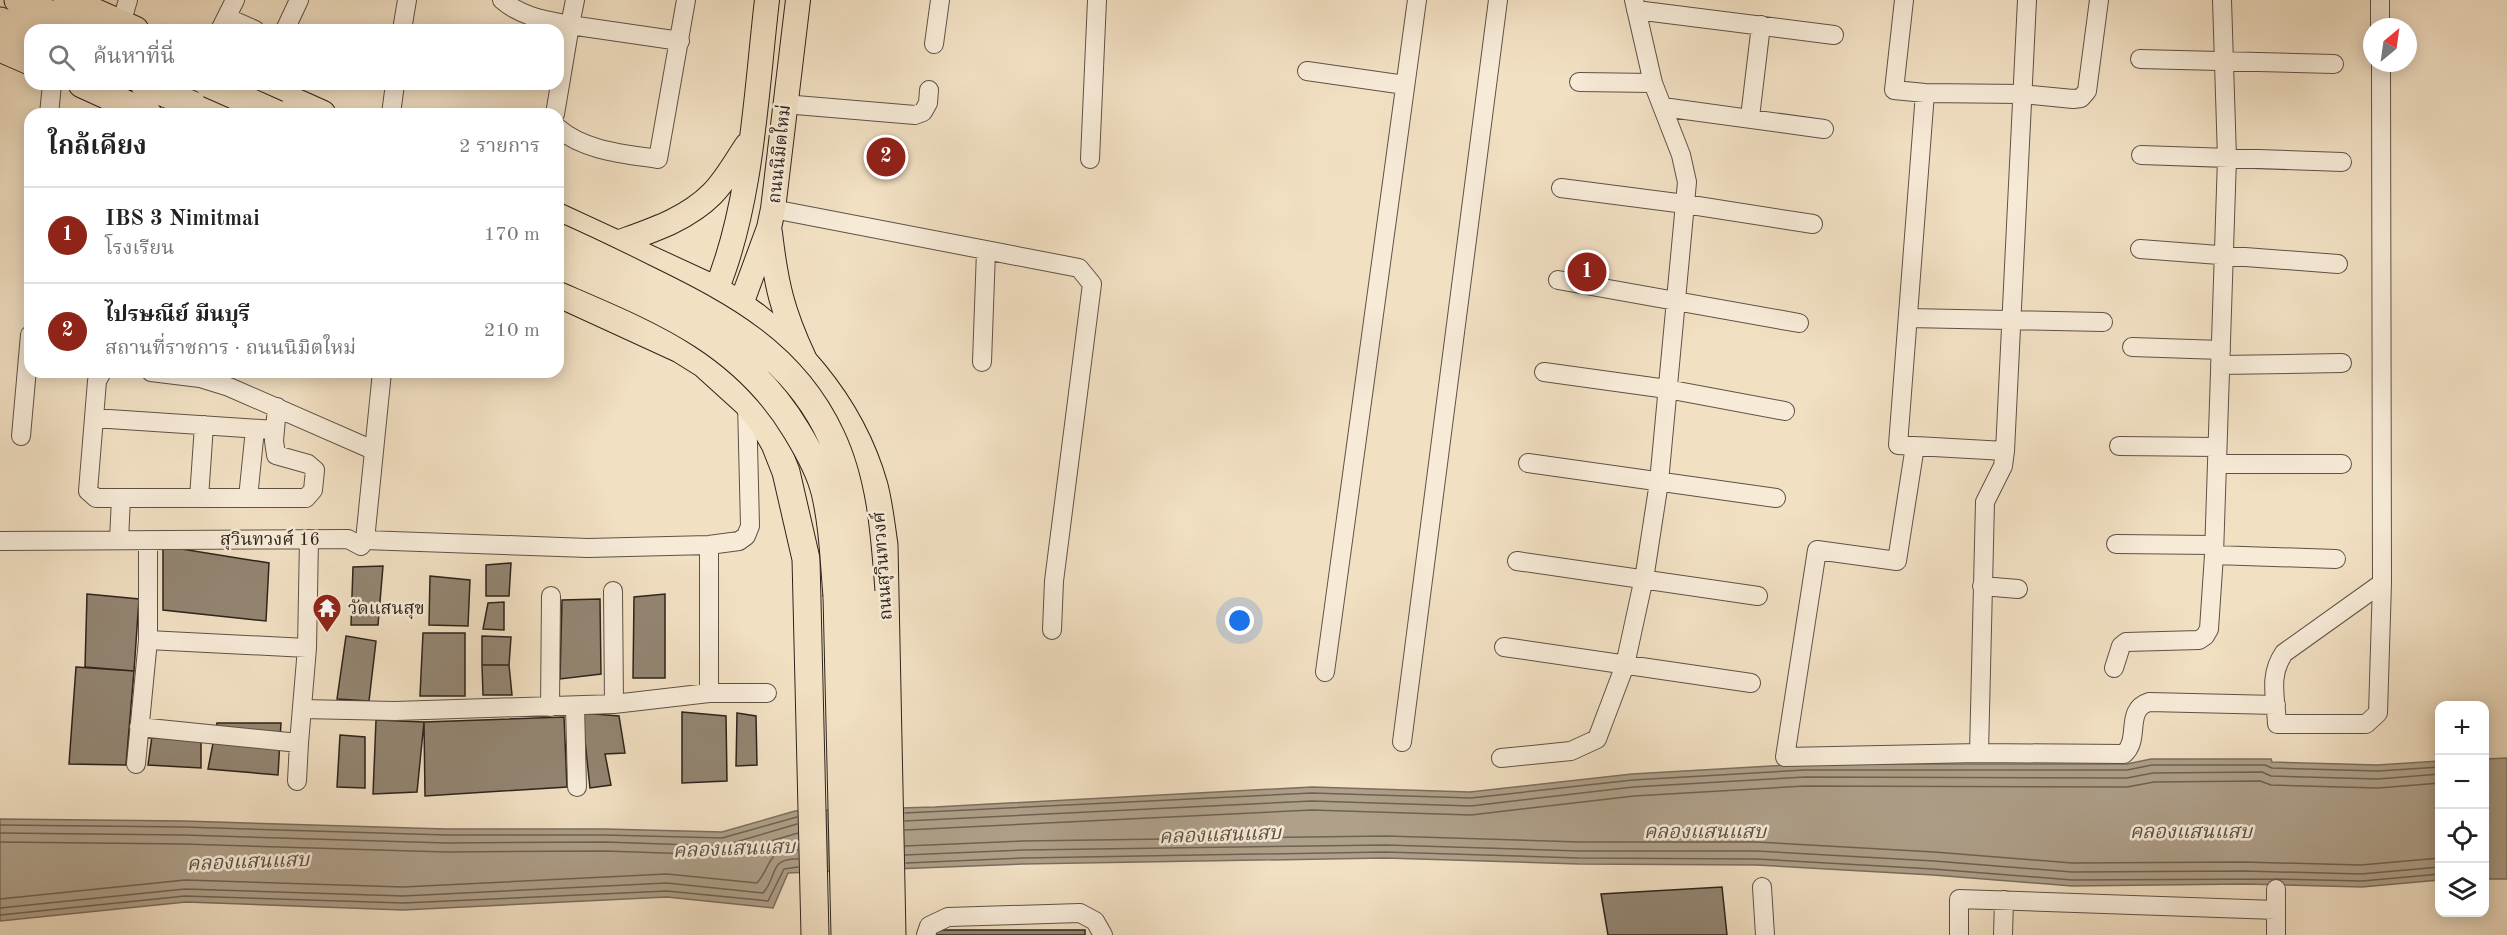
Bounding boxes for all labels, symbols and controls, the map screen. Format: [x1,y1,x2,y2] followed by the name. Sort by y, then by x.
[2363,18,2417,72] north arrow
[24,24,564,90] search box
[45,41,78,74] icon: search
[93,46,175,68] text: ค้นหาที่นี่
[762,103,794,204] street label: ถนนนิมิตใหม่
[48,134,147,160] text: ใกล้เคียง
[866,134,906,180] pin: 2
[459,137,540,157] text: 2 รายการ
[105,208,260,230] text: IBS 3 Nimitmai
[62,225,73,245] text: 1
[484,225,540,245] text: 170 m
[105,239,174,259] text: โรงเรียน
[1568,250,1606,294] pin: 1
[105,304,250,326] text: ไปรษณีย์ มีนบุรี
[62,321,73,341] text: 2
[484,321,540,341] text: 210 m
[105,339,356,359] text: สถานที่ราชการ · ถนนนิมิตใหม่
[867,511,898,621] street label: ถนนสุวินทวงศ์
[220,528,320,551] street label: สุวินทวงศ์ 16
[311,592,343,634] temple icon: วัดแสนสุข
[348,599,425,620] place label: วัดแสนสุข
[1225,606,1254,635] your location
[2435,701,2489,917] map controls
[2435,701,2489,755] button: +
[2435,755,2489,809] button: −
[2435,809,2489,863] button: locate
[1644,823,1768,843] water label: คลองแสนแสบ
[2130,823,2254,843] water label: คลองแสนแสบ
[1158,824,1283,848] water label: คลองแสนแสบ
[672,838,797,862] water label: คลองแสนแสบ
[186,851,311,875] water label: คลองแสนแสบ
[2435,863,2489,917] button: layers

